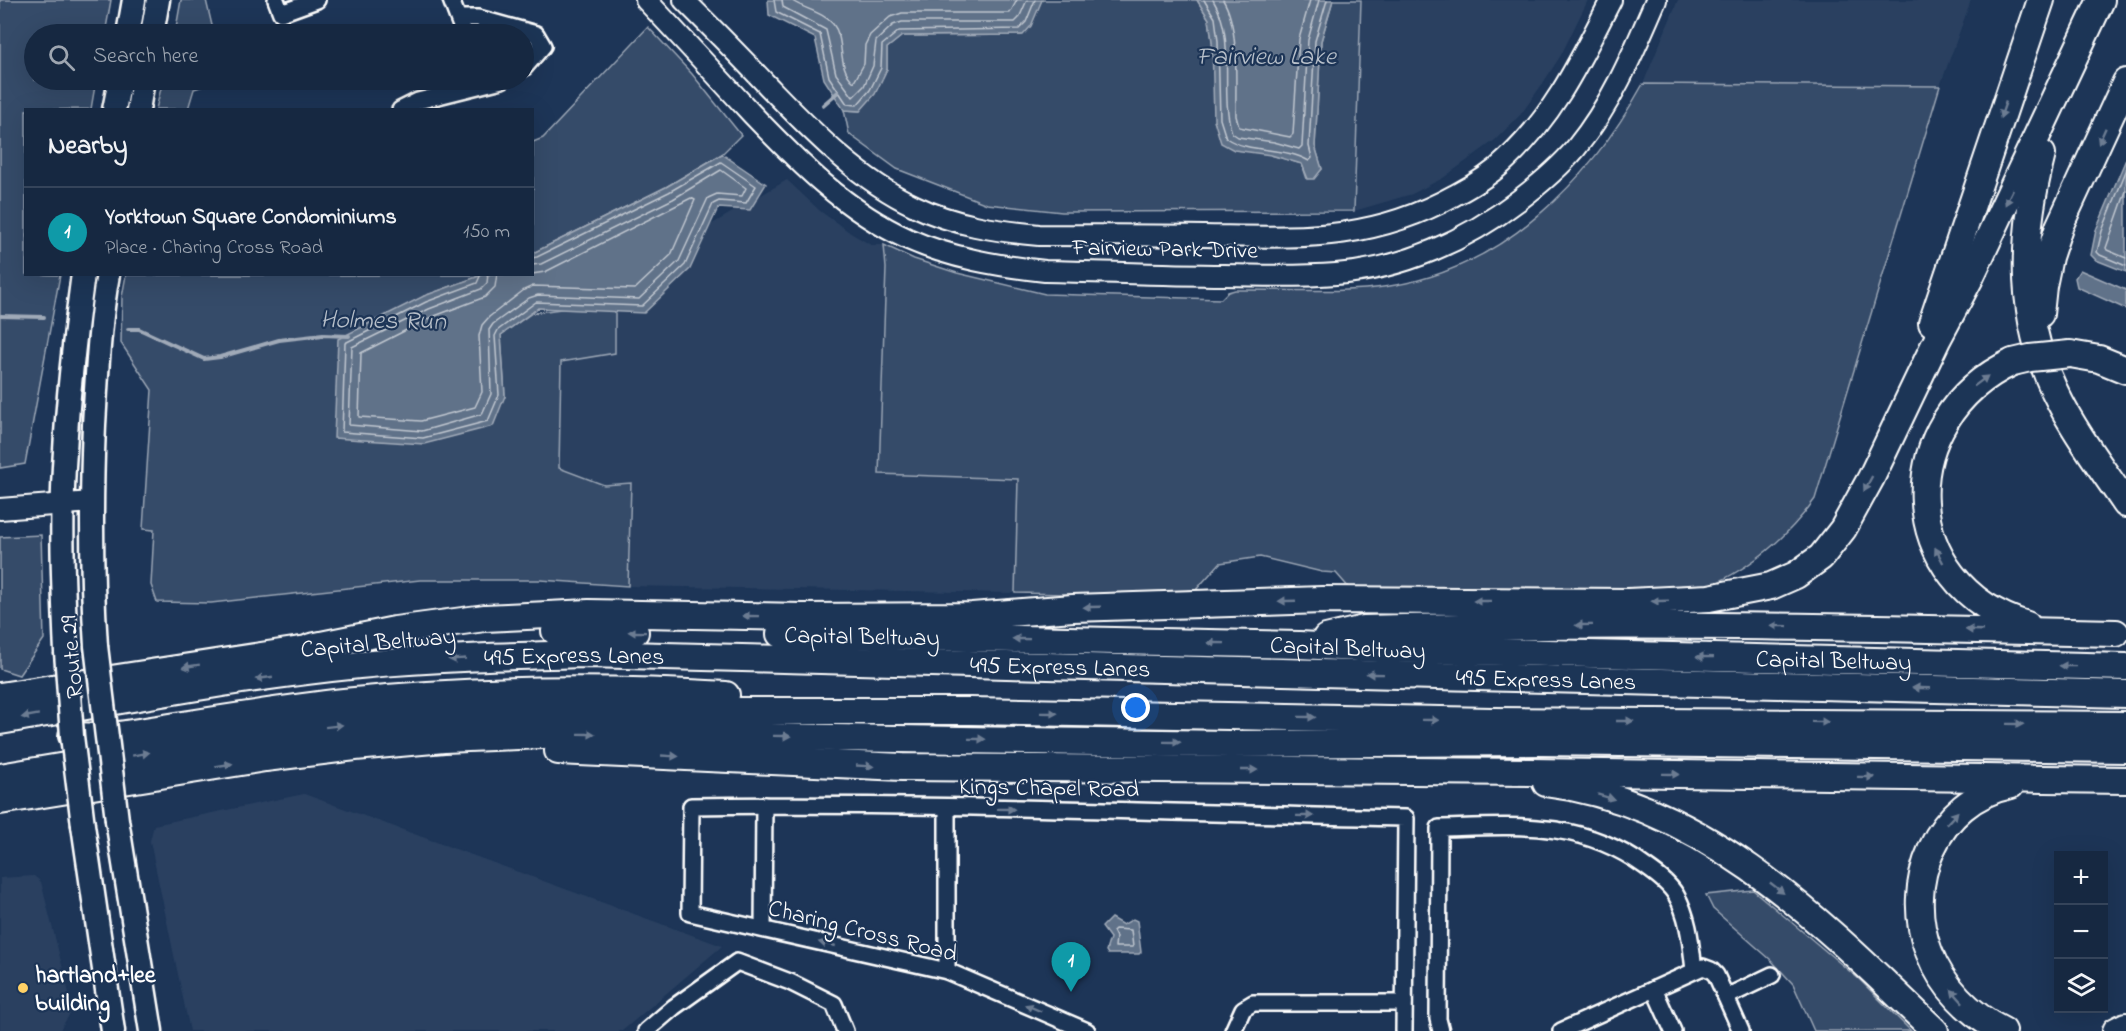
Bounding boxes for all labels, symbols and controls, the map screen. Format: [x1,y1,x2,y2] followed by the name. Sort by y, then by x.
[24,24,534,90] search box
[1196,39,1337,77] water label: Fairview Lake
[45,41,78,74] icon: search
[93,41,198,73] text: Search here
[1997,102,2007,120] one-way arrow
[2097,127,2106,144] one-way arrow
[48,128,127,166] text: Nearby
[2005,189,2014,206] one-way arrow
[105,202,397,234] text: Yorktown Square Condominiums
[64,218,71,247] text: 1
[463,218,510,247] text: 150 m
[1071,231,1258,270] street label: Fairview Park Drive
[105,234,323,263] text: Place · Charing Cross Road
[320,302,447,342] water label: Holmes Run
[1973,375,1988,387] one-way arrow
[1863,476,1873,493] one-way arrow
[1934,546,1944,563] one-way arrow
[1278,596,1297,606] one-way arrow
[1473,596,1492,606] one-way arrow
[1650,596,1669,606] one-way arrow
[1083,602,1102,612] one-way arrow
[741,612,760,621] one-way arrow
[52,613,95,700] street label: Route 29
[784,619,940,658] street label: Capital Beltway
[299,620,457,670] street label: Capital Beltway
[1574,620,1593,630] one-way arrow
[1769,621,1788,631] one-way arrow
[1964,625,1983,634] one-way arrow
[628,627,647,636] one-way arrow
[1270,629,1426,671] street label: Capital Beltway
[1011,635,1030,644] one-way arrow
[483,639,665,677] street label: 495 Express Lanes
[1206,639,1225,648] one-way arrow
[1755,643,1912,683] street label: Capital Beltway
[969,649,1151,689] street label: 495 Express Lanes
[1695,652,1714,662] one-way arrow
[448,654,467,663] one-way arrow
[2058,661,2077,670] one-way arrow
[181,662,200,671] one-way arrow
[1455,662,1637,701] street label: 495 Express Lanes
[1366,670,1385,679] one-way arrow
[254,674,273,683] one-way arrow
[1911,684,1930,693] one-way arrow
[1121,693,1150,722] your location
[1040,708,1059,717] one-way arrow
[20,712,39,721] one-way arrow
[1298,712,1317,722] one-way arrow
[1421,715,1440,724] one-way arrow
[1616,716,1635,726] one-way arrow
[1811,717,1830,727] one-way arrow
[2006,719,2025,728] one-way arrow
[324,721,343,731] one-way arrow
[577,729,596,739] one-way arrow
[772,732,791,741] one-way arrow
[967,734,986,744] one-way arrow
[1162,738,1181,747] one-way arrow
[131,749,150,758] one-way arrow
[661,752,680,761] one-way arrow
[214,760,233,769] one-way arrow
[855,761,874,770] one-way arrow
[1239,765,1258,775] one-way arrow
[1662,769,1681,779] one-way arrow
[958,770,1140,809] street label: Kings Chapel Road
[1857,773,1876,782] one-way arrow
[1597,793,1615,802] one-way arrow
[996,804,1015,814] one-way arrow
[1296,811,1315,821] one-way arrow
[1944,811,1958,825] one-way arrow
[2054,851,2108,1013] map controls
[2054,851,2108,905] button: +
[1769,882,1785,895] one-way arrow
[764,892,961,973] street label: Charing Cross Road
[2054,905,2108,959] button: −
[818,939,837,948] one-way arrow
[1052,942,1090,992] pin: 1
[35,959,157,1023] place label: hartland+lee building
[2054,959,2108,1013] button: layers
[16,981,30,995] marker: hartland+lee building
[1950,989,1964,1003] one-way arrow
[1023,1003,1041,1013] one-way arrow

